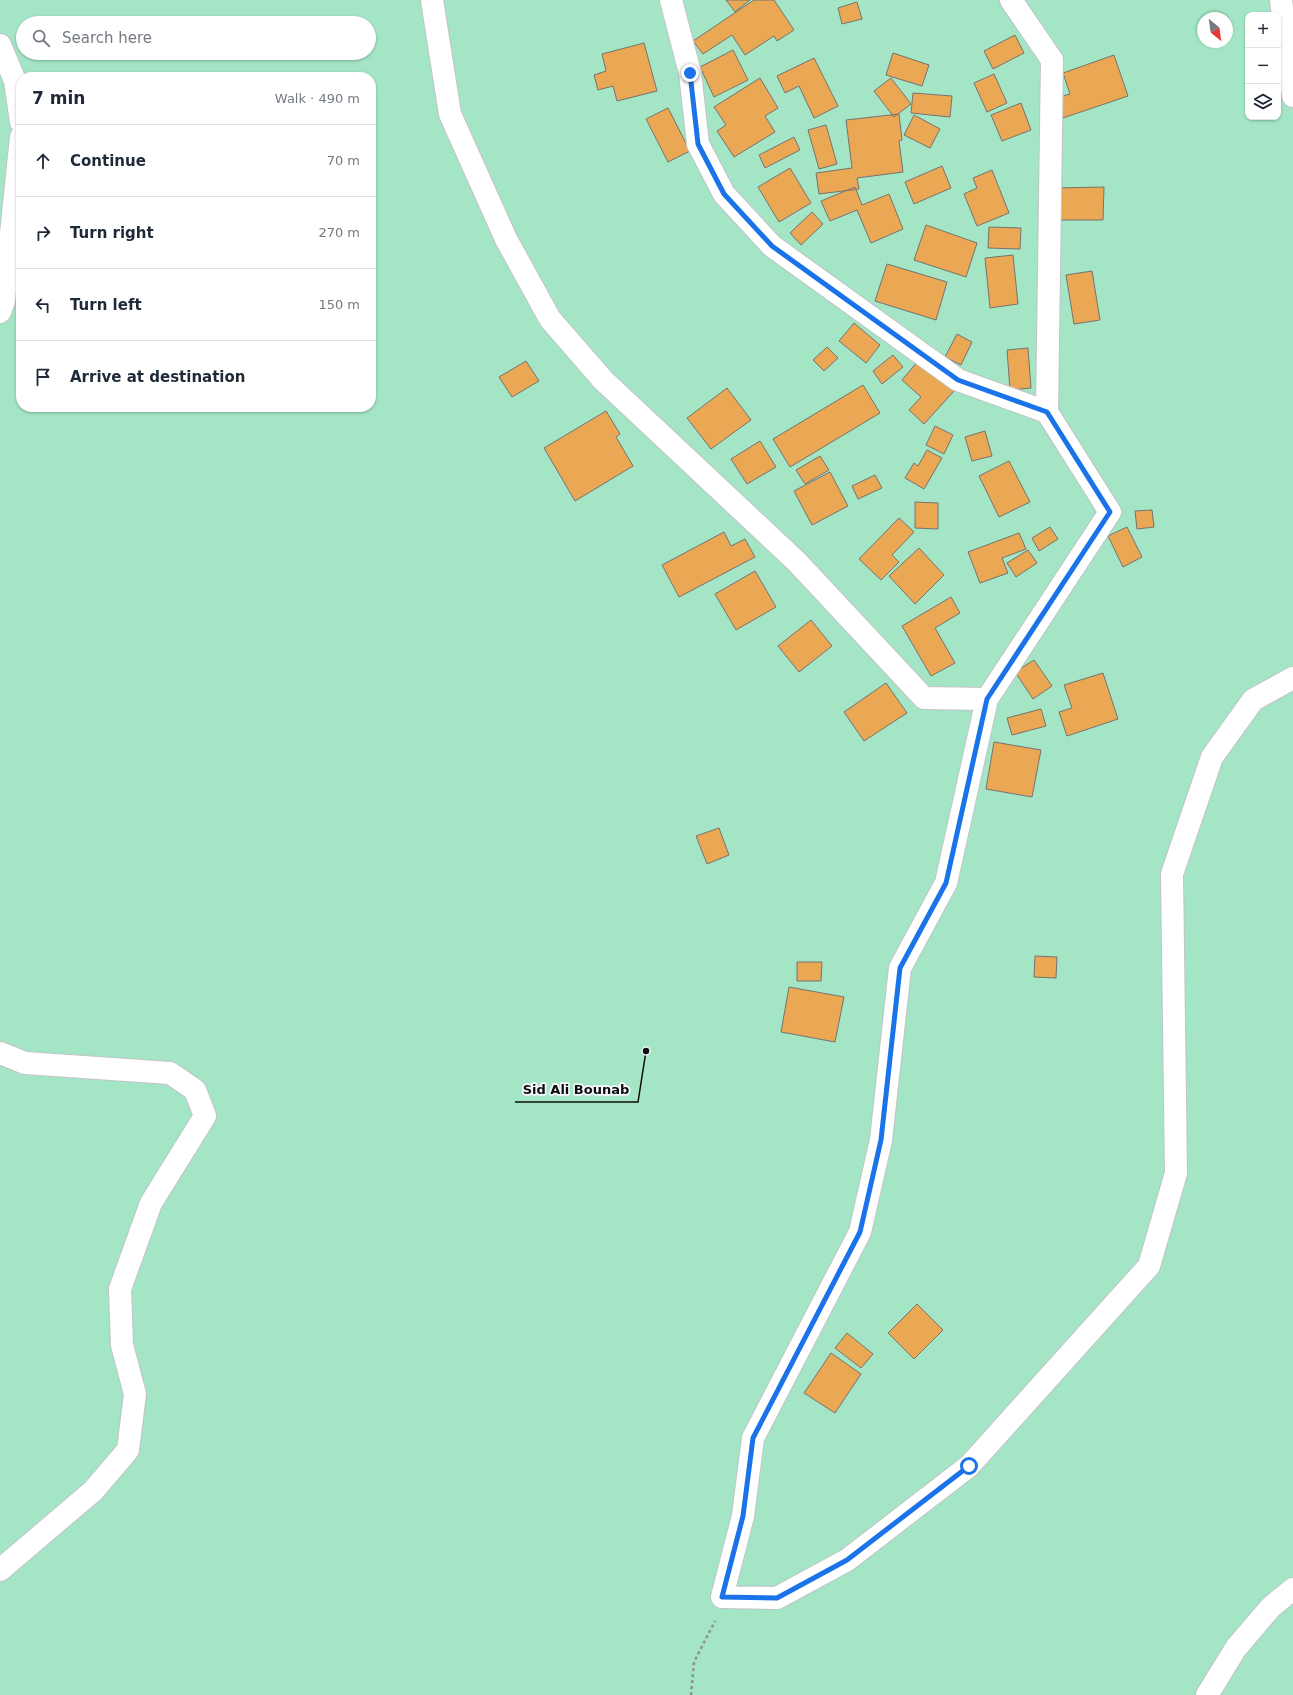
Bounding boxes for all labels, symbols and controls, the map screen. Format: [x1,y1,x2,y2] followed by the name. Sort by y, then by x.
[1197,12,1233,48] north arrow
[1245,12,1281,120] map controls
[1245,12,1281,48] button: +
[16,16,376,60] search box
[30,27,52,49] icon: search
[62,29,152,47] text: Search here
[1245,48,1281,84] button: −
[681,64,699,82] route end
[1245,84,1281,120] button: layers
[32,88,85,108] text: 7 min
[275,91,360,106] text: Walk · 490 m
[32,150,54,172] icon: ahead
[70,152,146,170] text: Continue
[327,153,360,168] text: 70 m
[32,222,54,244] icon: right
[70,224,154,242] text: Turn right
[318,225,360,240] text: 270 m
[32,294,54,316] icon: left
[70,296,142,314] text: Turn left
[318,297,360,312] text: 150 m
[32,366,54,388] icon: arrive
[70,368,245,386] text: Arrive at destination
[515,1077,638,1102] callout: Sid Ali Bounab
[523,1082,629,1097] text: Sid Ali Bounab
[960,1457,978,1475] route start

